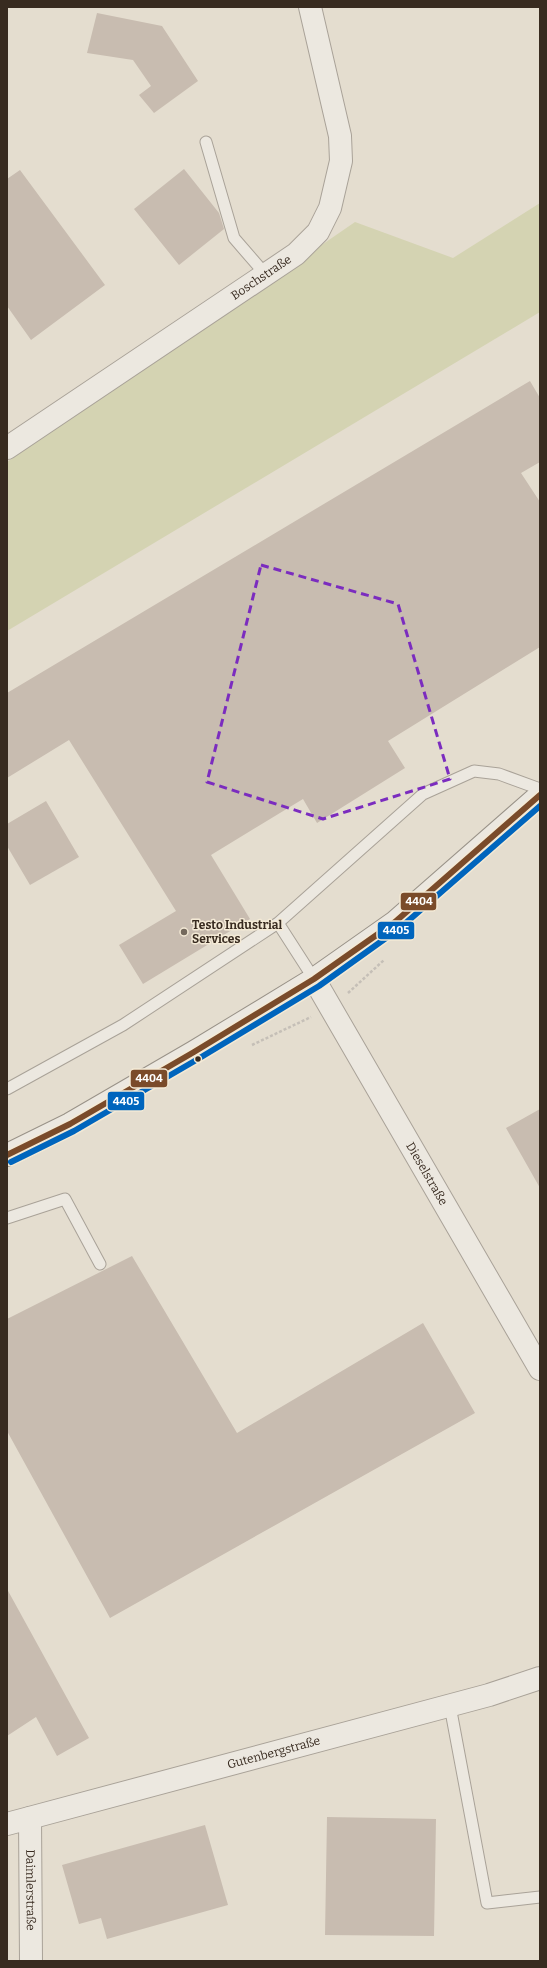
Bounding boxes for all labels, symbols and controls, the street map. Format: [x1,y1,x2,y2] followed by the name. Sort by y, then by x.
[228,252,294,303] street label: Boschstraße
[400,892,437,911] line badge: 4404
[405,895,433,908] text: 4404
[192,918,283,946] place label: Testo Industrial Services
[377,921,415,940] line badge: 4405
[383,924,409,937] text: 4405
[179,927,189,937] marker: Testo Industrial Services
[193,1054,203,1064] unlabelled marker
[130,1069,168,1088] line badge: 4404
[135,1072,163,1085] text: 4404
[107,1091,145,1111] line badge: 4405
[113,1095,139,1108] text: 4405
[403,1140,450,1208] street label: Dieselstraße
[226,1734,322,1772] street label: Gutenbergstraße
[23,1849,38,1931] street label: Daimlerstraße

